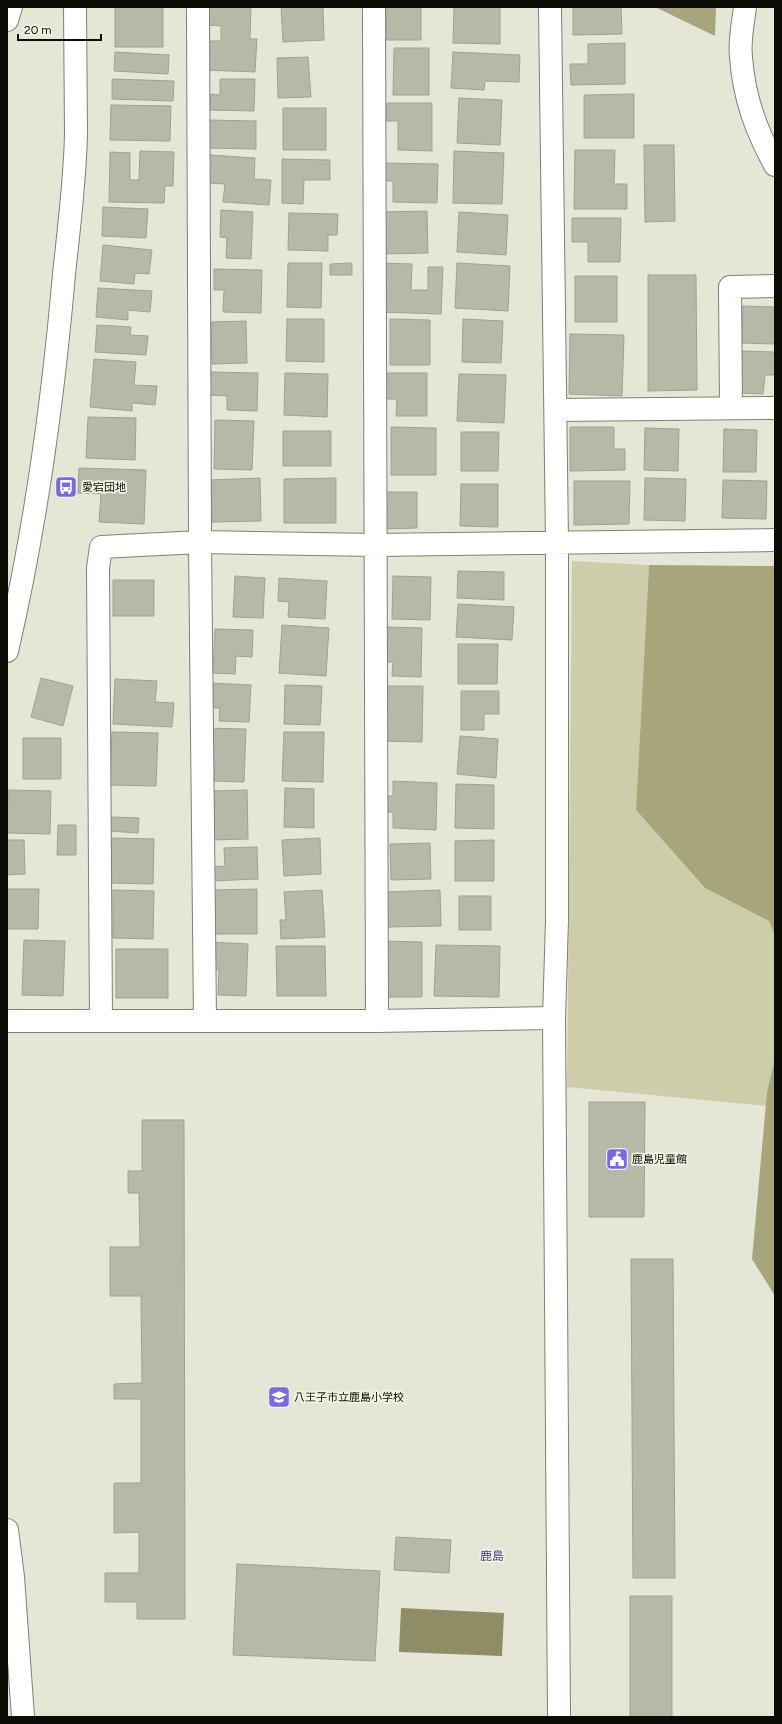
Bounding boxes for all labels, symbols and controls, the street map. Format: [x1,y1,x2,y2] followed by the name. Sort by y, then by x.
[18,16,101,42] scale bar
[24,23,52,37] text: 20 m
[53,474,79,500] bus stop icon: 愛宕団地
[82,481,126,494] place label: 愛宕団地
[604,1146,630,1172] public building icon: 鹿島児童館
[632,1153,687,1166] place label: 鹿島児童館
[266,1384,292,1410] school or university icon: 八王子市立鹿島小学校
[294,1391,404,1404] place label: 八王子市立鹿島小学校
[480,1549,504,1563] district label: 鹿島

